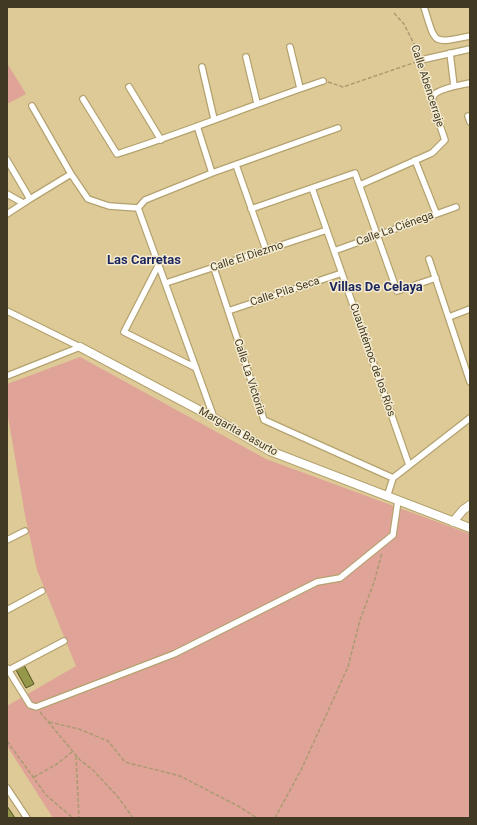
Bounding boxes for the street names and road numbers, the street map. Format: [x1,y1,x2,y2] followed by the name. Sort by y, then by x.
[407,43,447,129] street label: Calle Abencerraje
[354,209,436,249] street label: Calle La Ciénega
[209,239,285,275] street label: Calle El Diezmo
[249,275,321,309] street label: Calle Pila Seca
[346,302,398,418] street label: Cuauhtémoc de los Ríos
[230,337,268,417] street label: Calle La Victoria
[196,405,280,459] street label: Margarita Basurto

